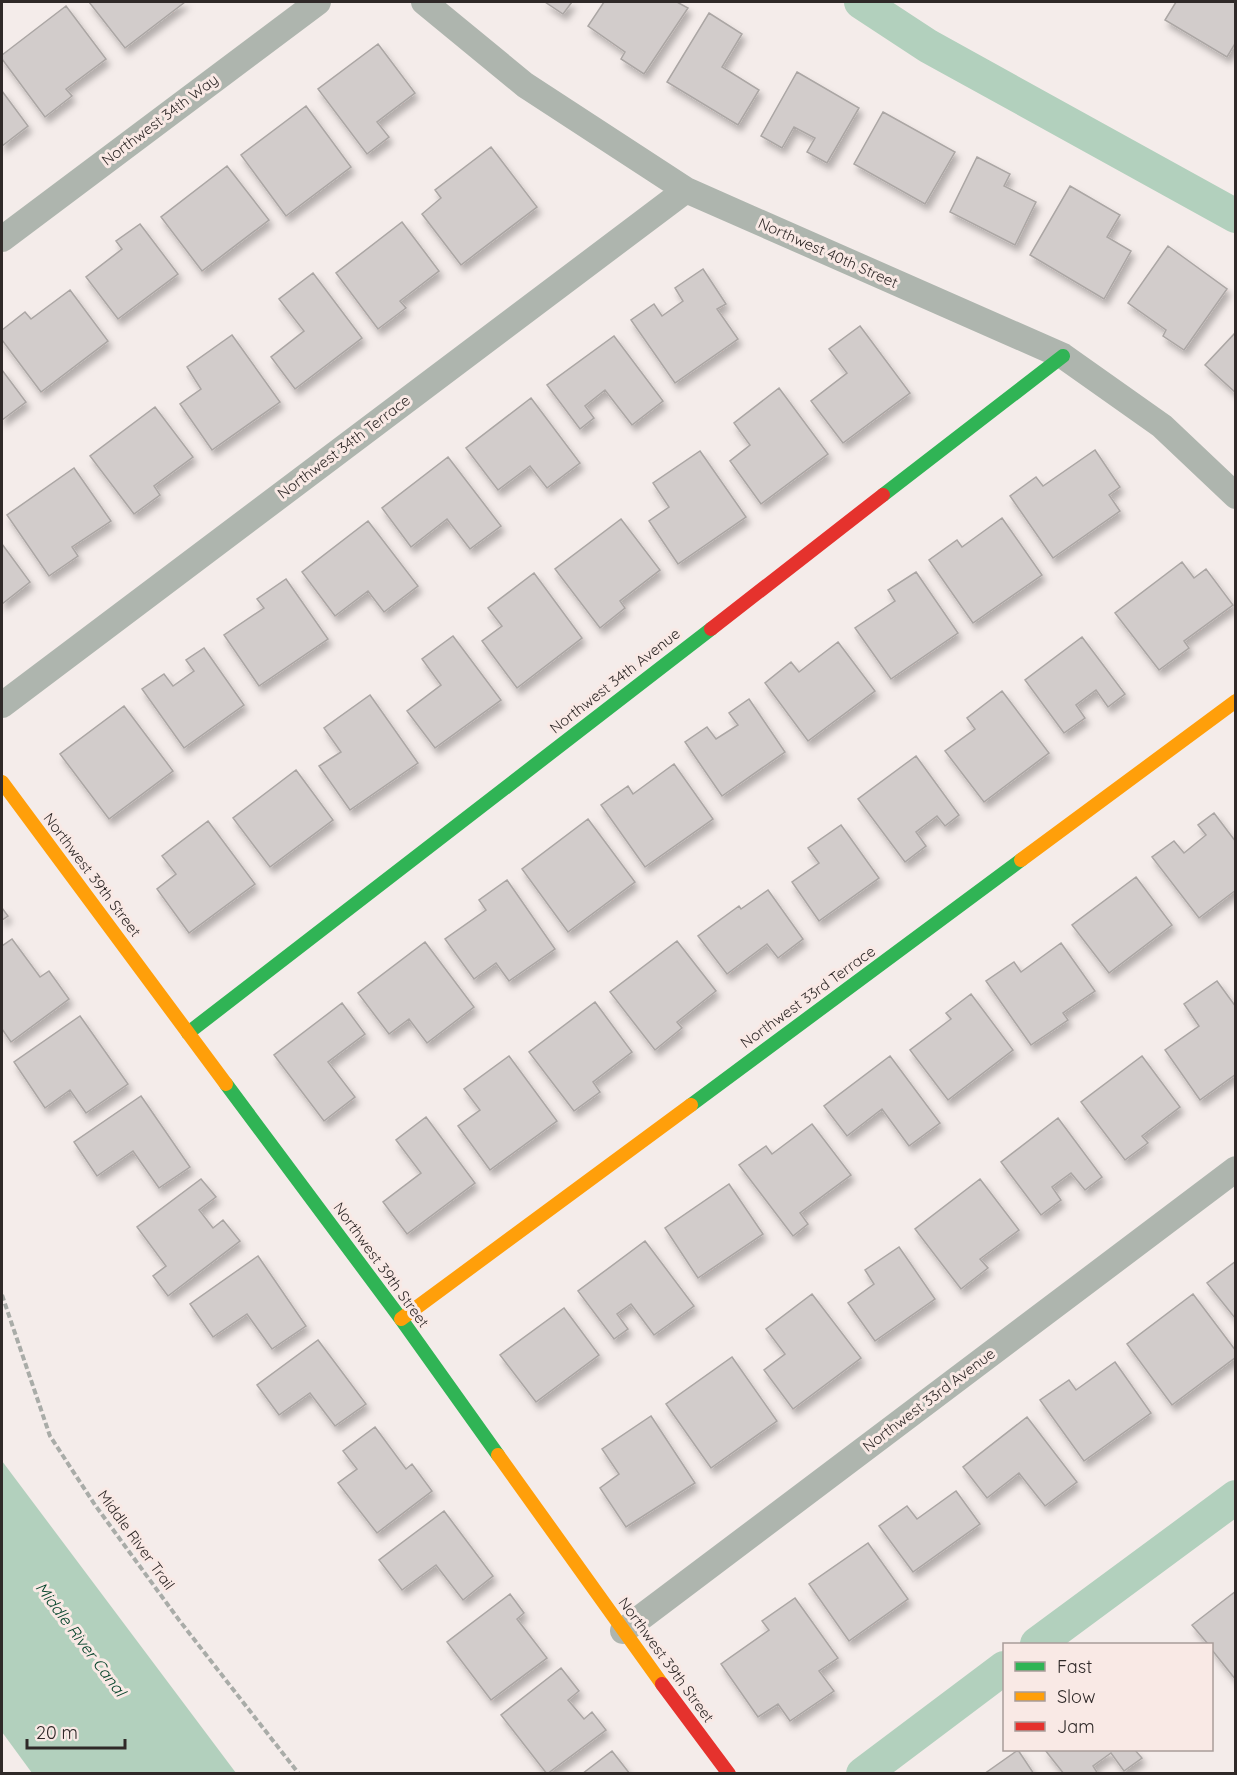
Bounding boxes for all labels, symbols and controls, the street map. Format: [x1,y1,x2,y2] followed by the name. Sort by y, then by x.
[98,70,222,170] street label: Northwest 34th Way
[755,213,901,292] street label: Northwest 40th Street
[274,390,414,503] street label: Northwest 34th Terrace
[546,624,684,737] street label: Northwest 34th Avenue
[40,809,145,940] street label: Northwest 39th Street
[737,941,879,1052] street label: Northwest 33rd Terrace
[330,1198,433,1331] street label: Northwest 39th Street
[859,1344,999,1456] street label: Northwest 33rd Avenue
[94,1486,179,1593] street label: Middle River Trail
[32,1578,132,1702] water label: Middle River Canal
[615,1593,718,1726] street label: Northwest 39th Street
[1003,1643,1213,1751] legend
[1057,1655,1092,1678] text: Fast
[1057,1685,1095,1708] text: Slow
[27,1712,124,1750] scale bar
[1057,1715,1095,1738] text: Jam
[36,1721,78,1744] text: 20 m

